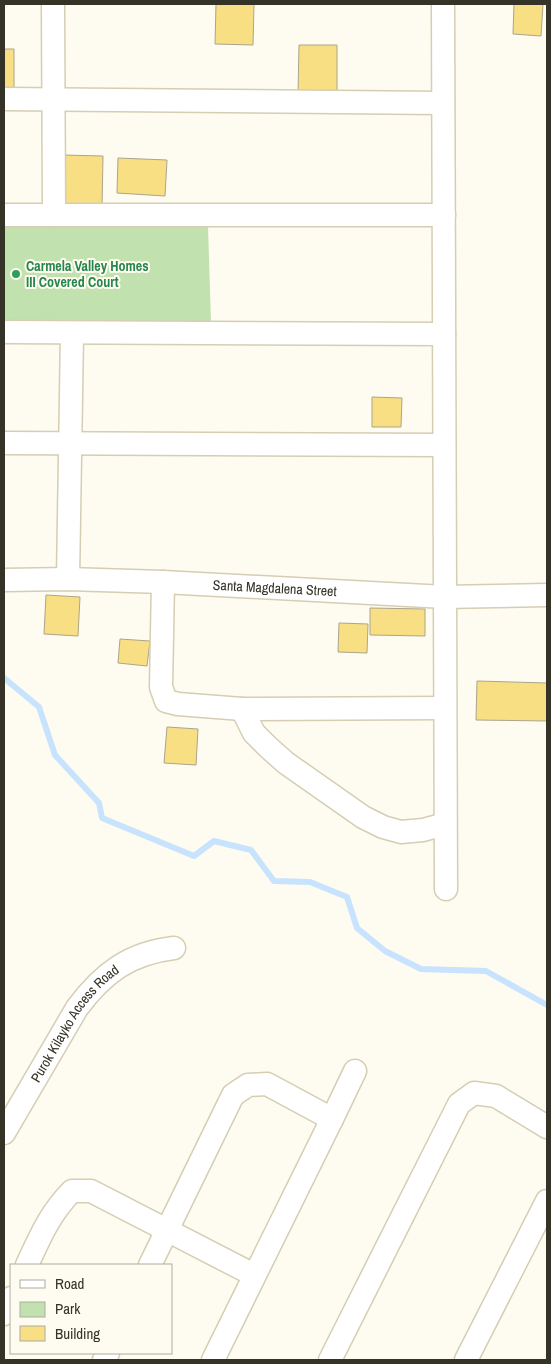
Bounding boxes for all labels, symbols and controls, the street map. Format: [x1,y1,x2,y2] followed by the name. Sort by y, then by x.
[26,257,149,291] place label: Carmela Valley Homes III Covered Court
[10,268,22,280] marker: Carmela Valley Homes III Covered Court
[212,576,337,600] street label: Santa Magdalena Street
[27,961,122,1085] street label: Purok Kilayko Access Road
[10,1264,172,1354] legend
[55,1273,84,1294] text: Road
[55,1298,81,1319] text: Park
[55,1323,100,1344] text: Building

